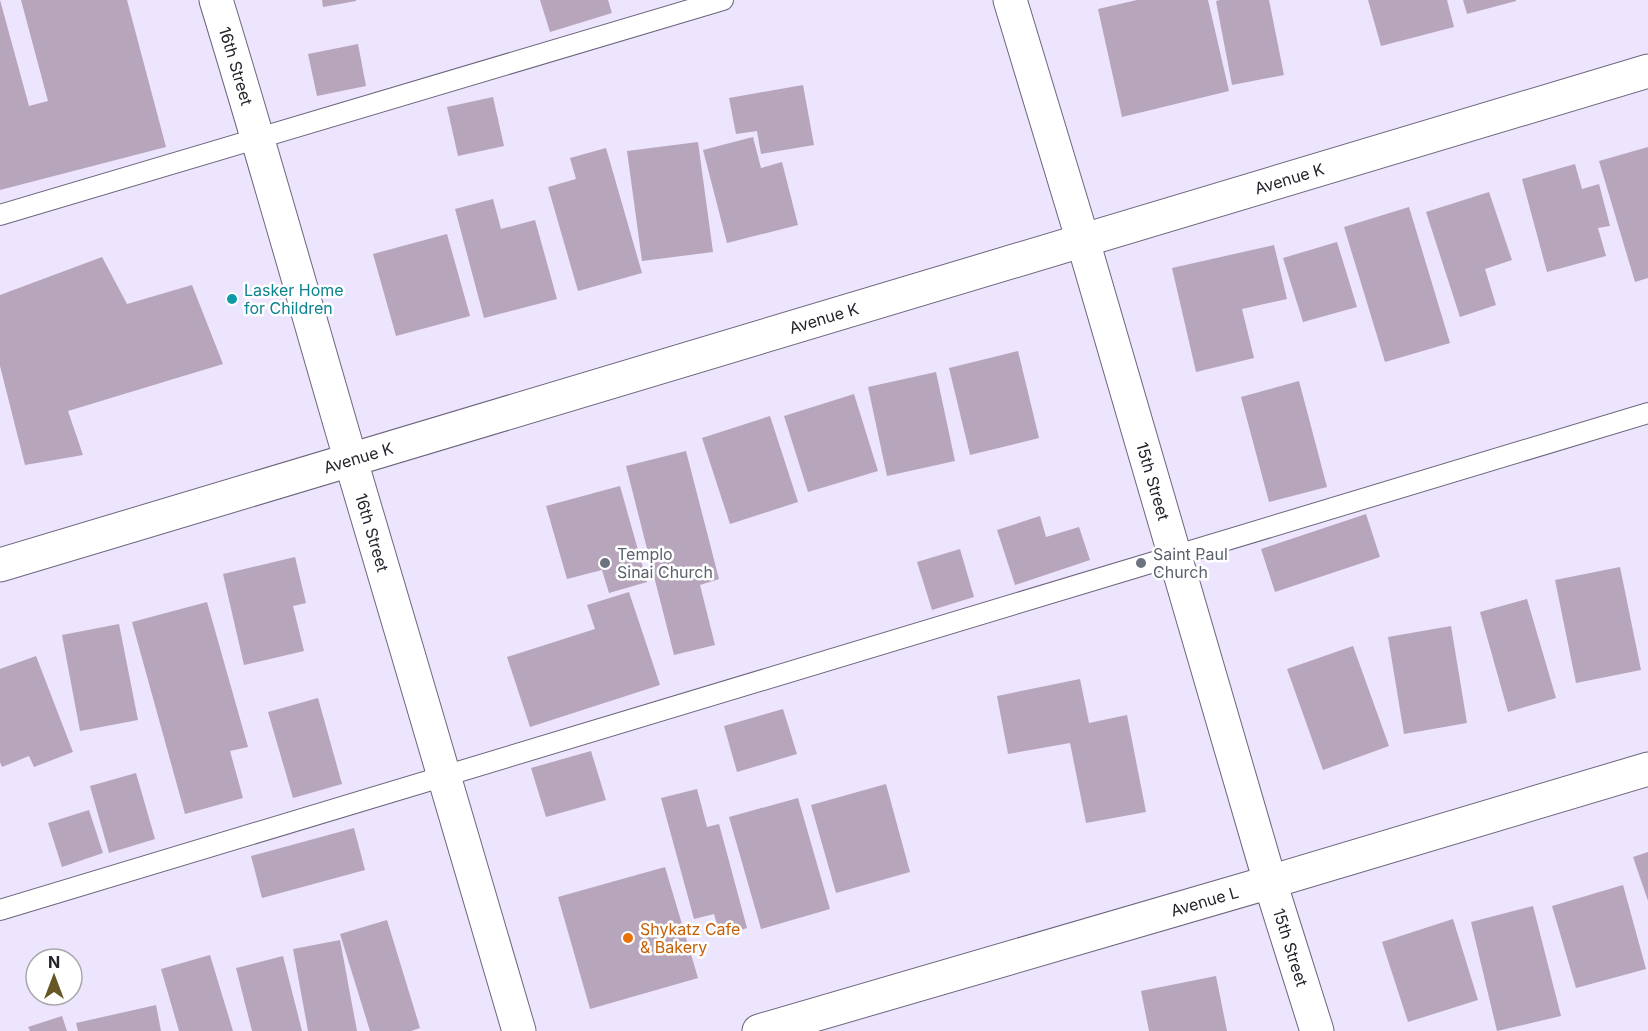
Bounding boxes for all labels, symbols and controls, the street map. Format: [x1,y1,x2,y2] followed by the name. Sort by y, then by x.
[215,24,257,108] street label: 16th Street
[1252,159,1327,198] street label: Avenue K
[244,280,344,318] place label: Lasker Home for Children
[225,292,239,306] marker: Lasker Home for Children
[787,298,861,338] street label: Avenue K
[321,438,396,477] street label: Avenue K
[1132,440,1174,523] street label: 15th Street
[351,491,393,574] street label: 16th Street
[617,544,713,582] place label: Templo Sinai Church
[1153,544,1228,582] place label: Saint Paul Church
[598,556,612,570] marker: Templo Sinai Church
[1134,556,1148,570] marker: Saint Paul Church
[1168,882,1241,920] street label: Avenue L
[1269,906,1312,989] street label: 15th Street
[640,919,740,957] place label: Shykatz Cafe & Bakery
[621,931,635,945] marker: Shykatz Cafe & Bakery
[24,947,84,1007] north arrow
[48,952,60,972] text: N

